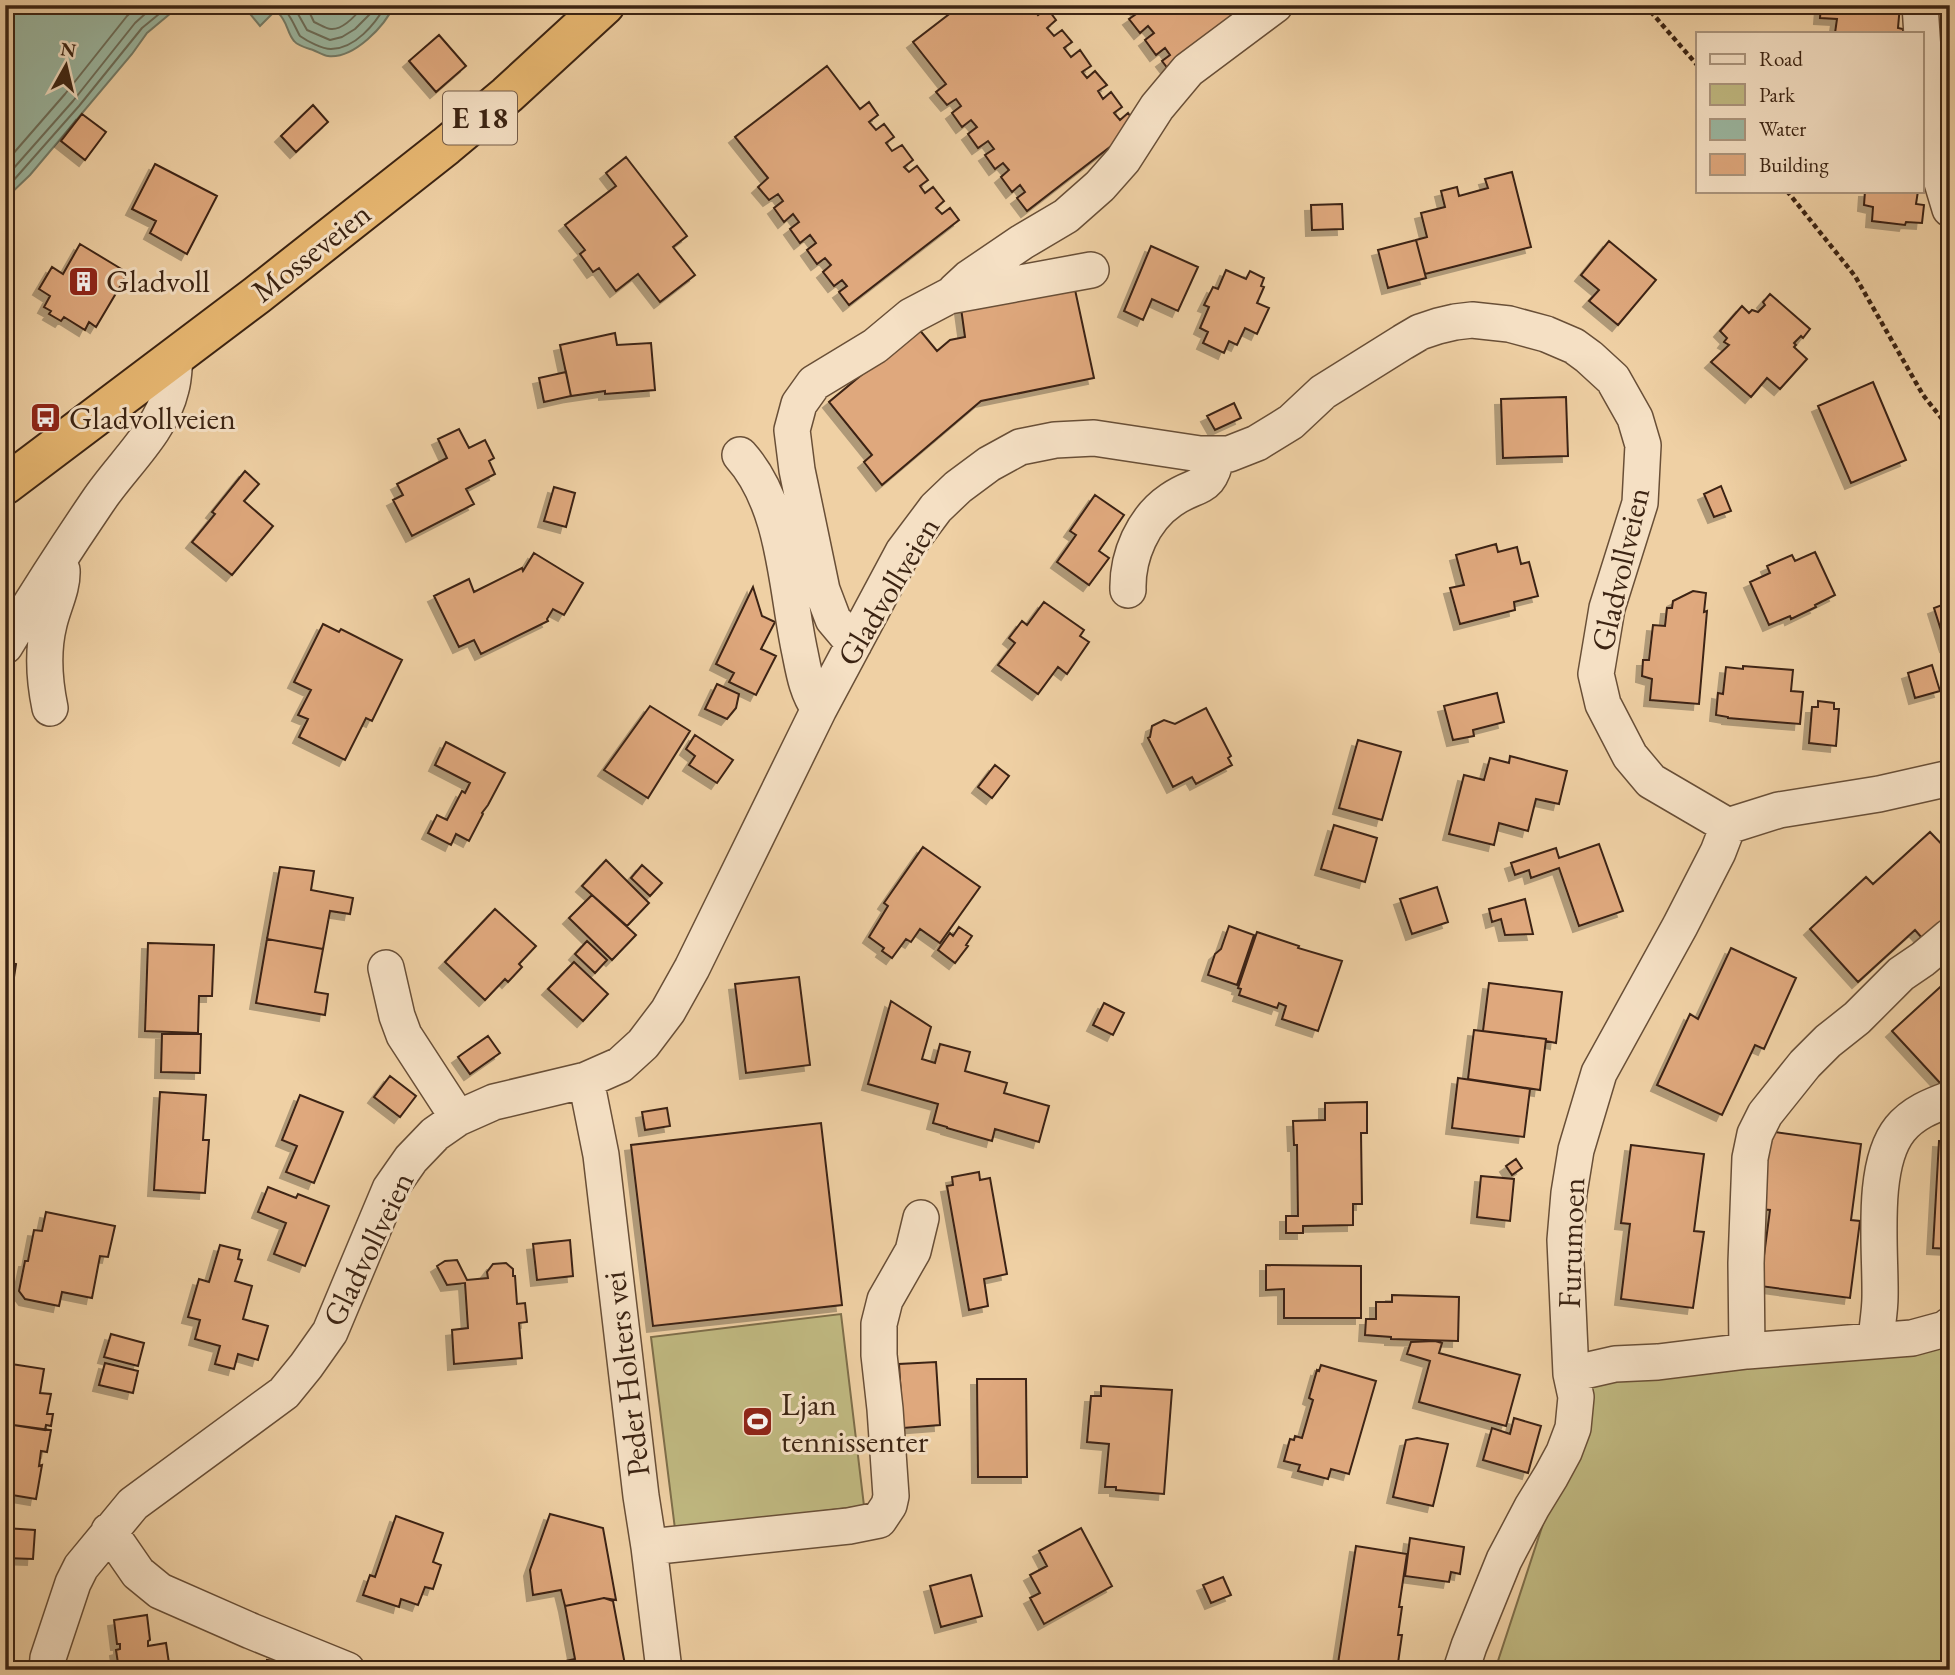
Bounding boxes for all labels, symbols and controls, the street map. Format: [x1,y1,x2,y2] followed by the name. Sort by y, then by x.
[32,32,102,102] north arrow
[1696,32,1924,192] legend
[59,36,78,63] text: N
[1759,45,1803,72] text: Road
[1759,81,1796,108] text: Park
[443,92,517,144] road number: E 18
[1759,115,1806,142] text: Water
[1759,151,1829,178] text: Building
[243,192,379,312] street label: Mosseveien
[106,260,210,302] place label: Gladvoll
[66,264,100,298] building icon: Gladvoll
[69,397,236,439] place label: Gladvollveien
[29,401,63,435] bus stop icon: Gladvollveien
[1581,483,1659,655] street label: Gladvollveien
[827,509,949,673] street label: Gladvollveien
[313,1165,423,1333] street label: Gladvollveien
[1548,1177,1594,1309] street label: Furumoen
[593,1269,659,1479] street label: Peder Holters vei
[781,1383,929,1462] place label: Ljan tennissenter
[741,1405,775,1439] sports icon: Ljan tennissenter

